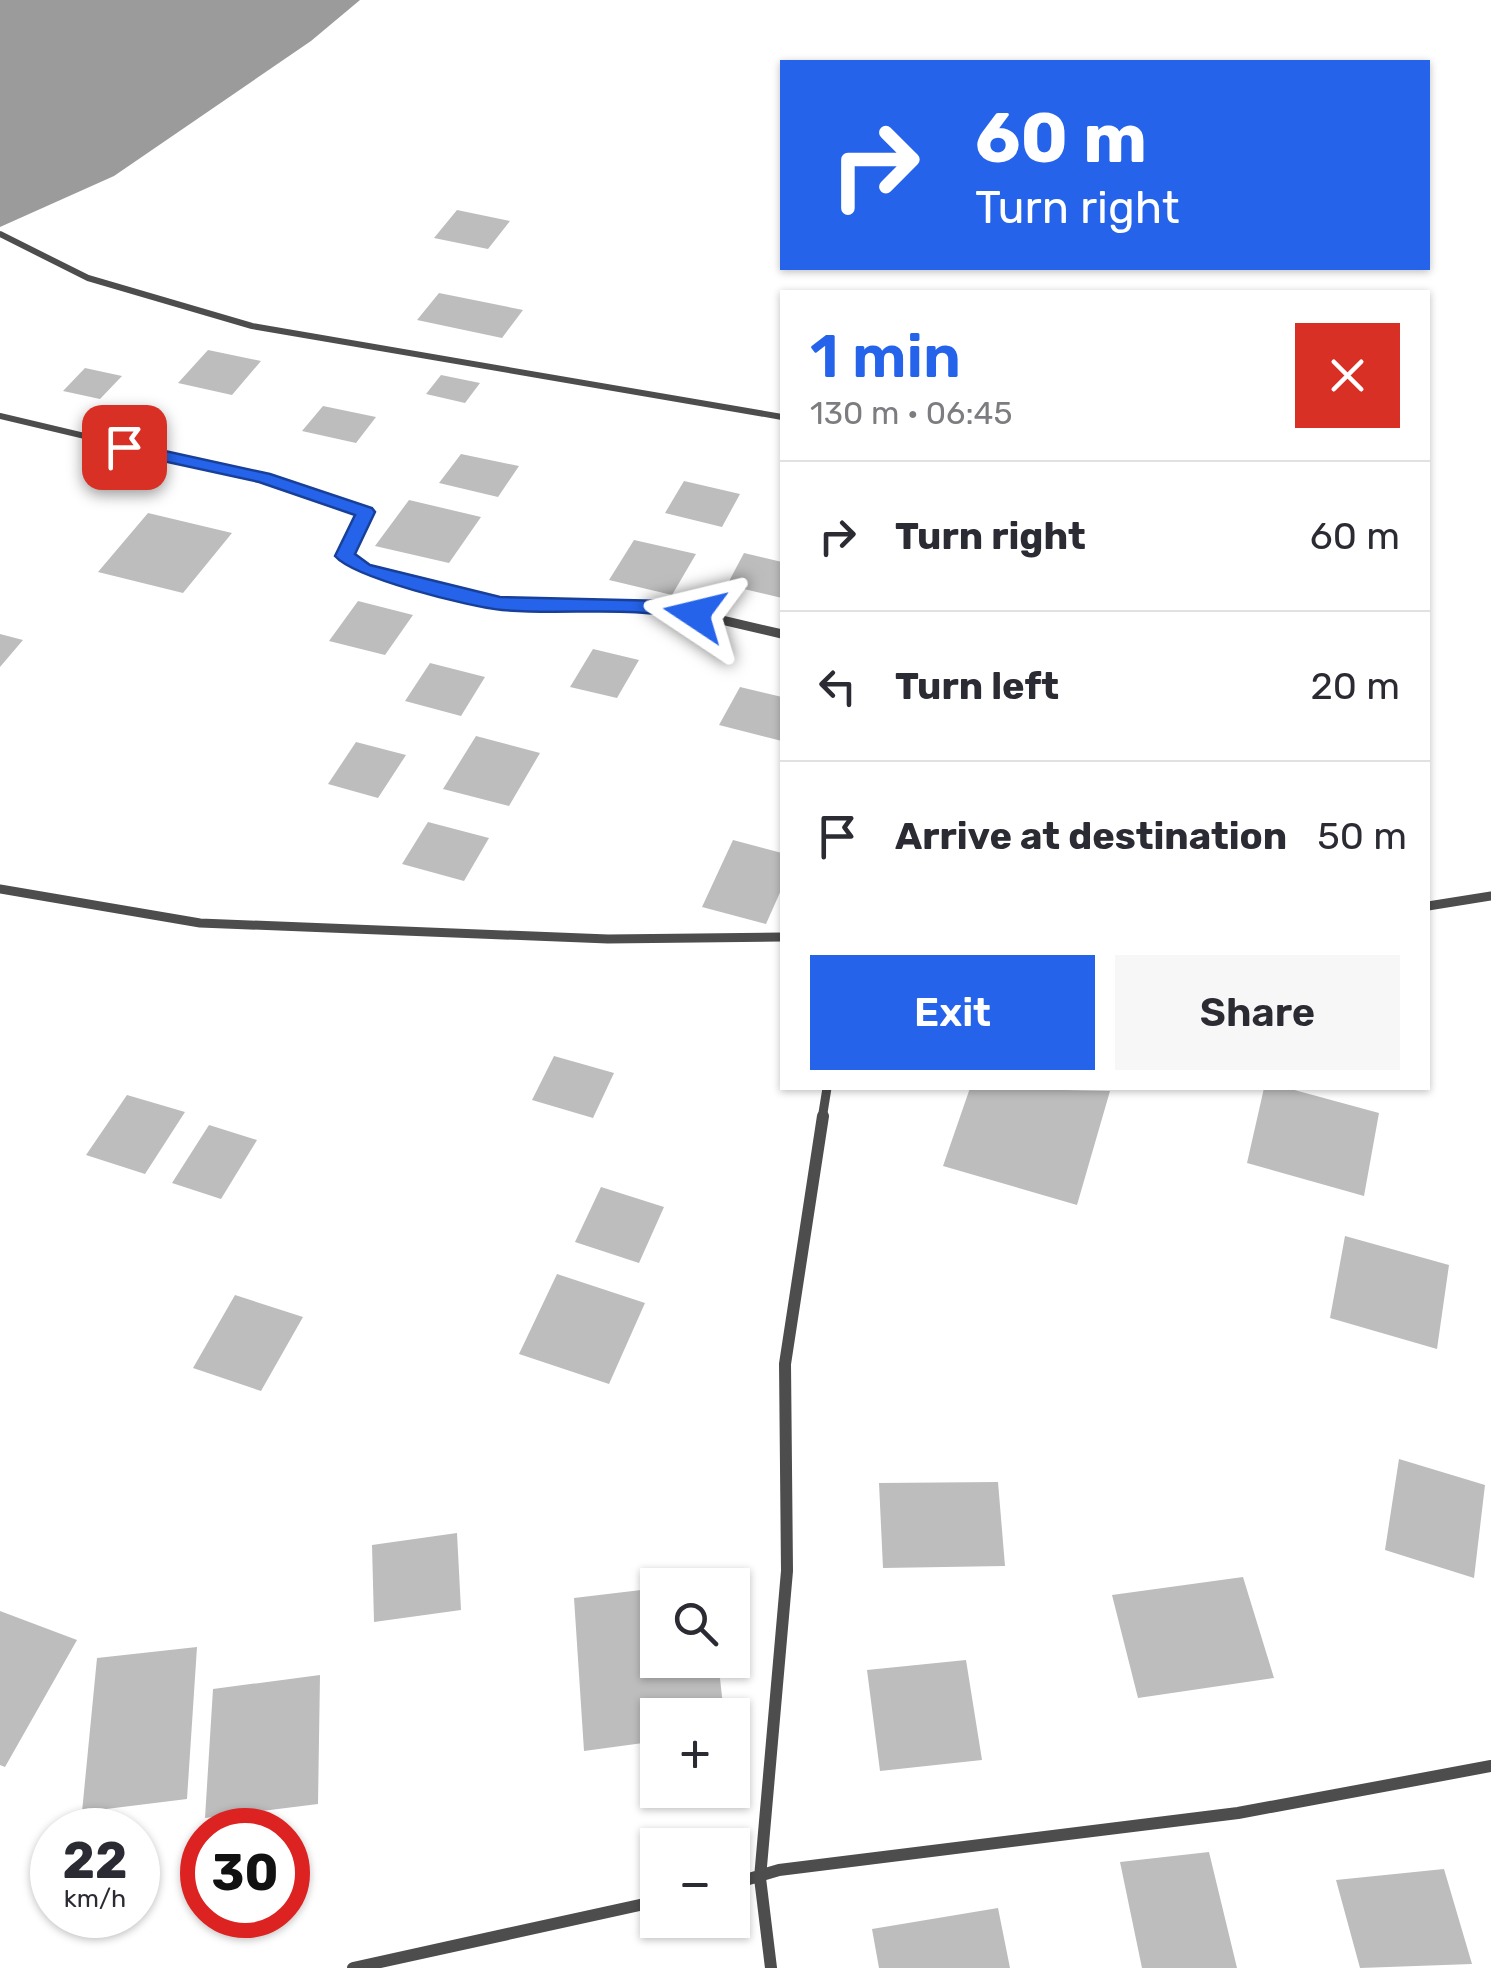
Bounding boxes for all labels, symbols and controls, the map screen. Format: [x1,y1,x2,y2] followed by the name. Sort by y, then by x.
[975,97,1147,180] text: 60 m
[810,100,940,230] icon: right
[975,181,1179,234] text: Turn right
[810,321,961,392] text: 1 min
[1295,323,1400,428] button: close
[810,394,1012,432] text: 130 m · 06:45
[82,405,167,490] pin
[97,420,152,475] icon: arrive
[810,509,865,564] icon: right
[895,513,1086,559] text: Turn right
[1310,513,1400,559] text: 60 m
[643,562,747,666] position arrow
[810,659,865,714] icon: left
[895,663,1059,709] text: Turn left
[1310,663,1400,709] text: 20 m
[810,809,865,864] icon: arrive
[895,813,1287,859] text: Arrive at destination
[1317,813,1407,859] text: 50 m
[810,955,1095,1070] button: Exit
[1115,955,1400,1070] button: Share
[640,1568,750,1938] map controls
[640,1568,750,1678] button: search
[640,1698,750,1808] button: +
[180,1808,310,1938] speed limit sign: 30
[640,1828,750,1938] button: −
[63,1831,128,1891] text: 22
[64,1884,126,1913] text: km/h

